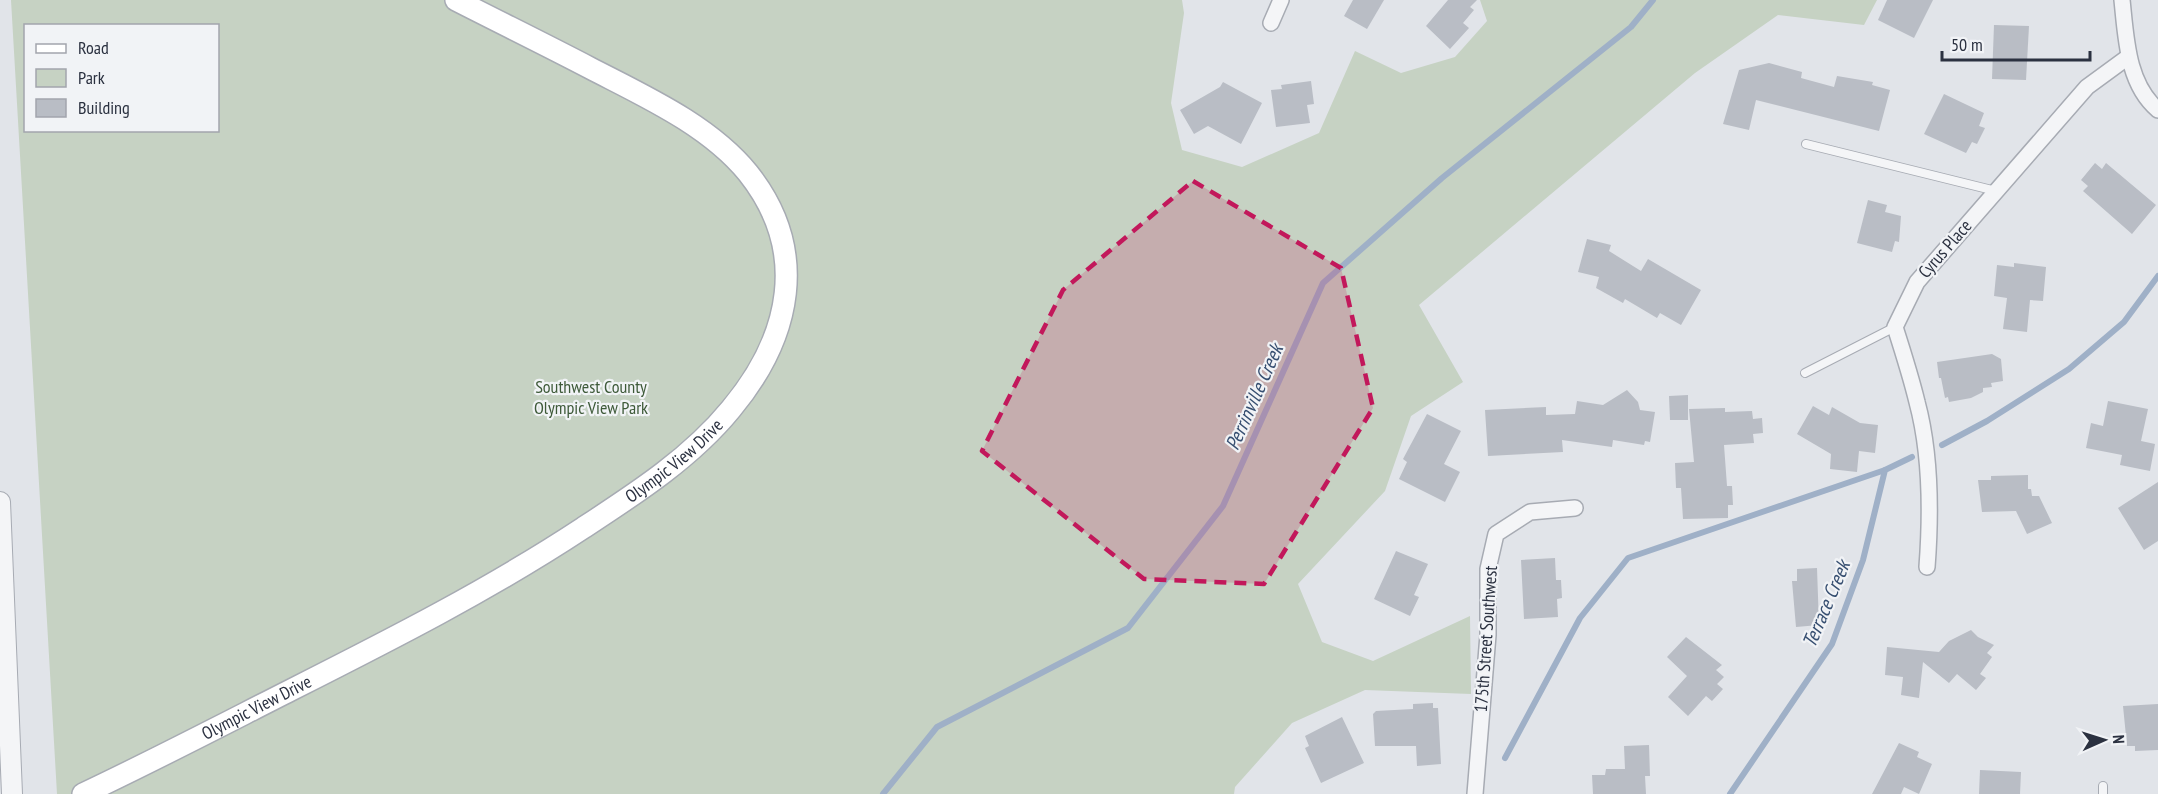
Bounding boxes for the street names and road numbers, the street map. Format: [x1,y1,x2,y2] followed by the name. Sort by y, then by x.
[1913,215,1976,283] street label: Cyrus Place
[621,414,728,508] street label: Olympic View Drive
[1469,565,1502,713] street label: 175th Street Southwest
[198,670,315,745] street label: Olympic View Drive

